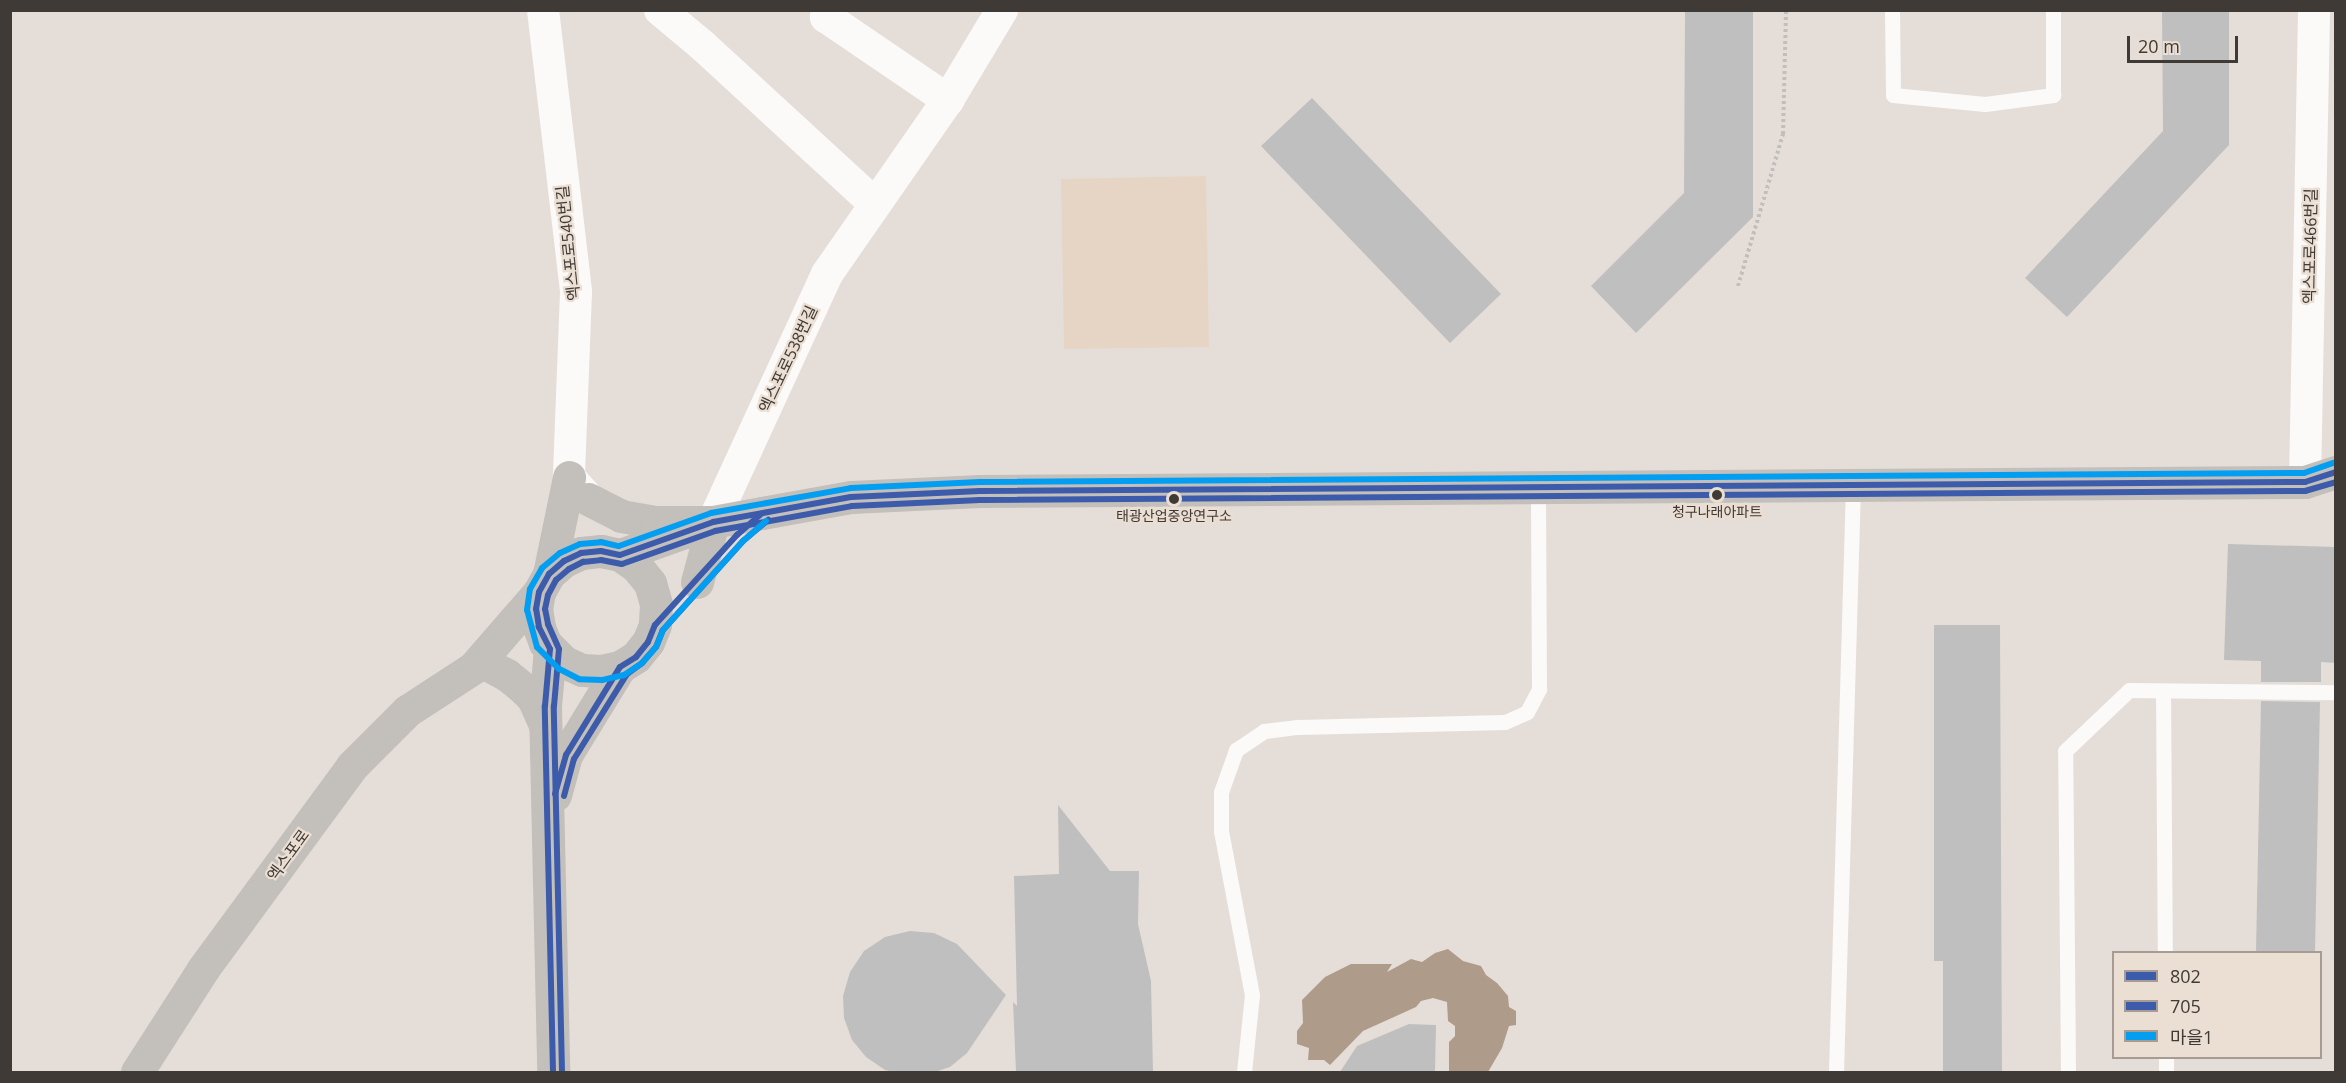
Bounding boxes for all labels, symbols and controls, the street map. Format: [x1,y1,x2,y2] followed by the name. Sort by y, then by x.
[2130,24,2241,62] scale bar
[2138,34,2180,58] text: 20 m
[552,184,584,302] street label: 엑스포로540번길
[2299,188,2321,304] street label: 엑스포로466번길
[755,302,821,416] street label: 엑스포로538번길
[1711,489,1723,501] marker: 청구나래아파트
[1168,493,1180,505] marker: 태광산업중앙연구소
[1672,504,1762,520] place label: 청구나래아파트
[1116,508,1232,524] place label: 태광산업중앙연구소
[263,826,313,884] street label: 엑스포로
[2112,951,2322,1059] legend
[2170,964,2201,988] text: 802
[2170,994,2201,1018] text: 705
[2170,1025,2213,1049] text: 마을1

